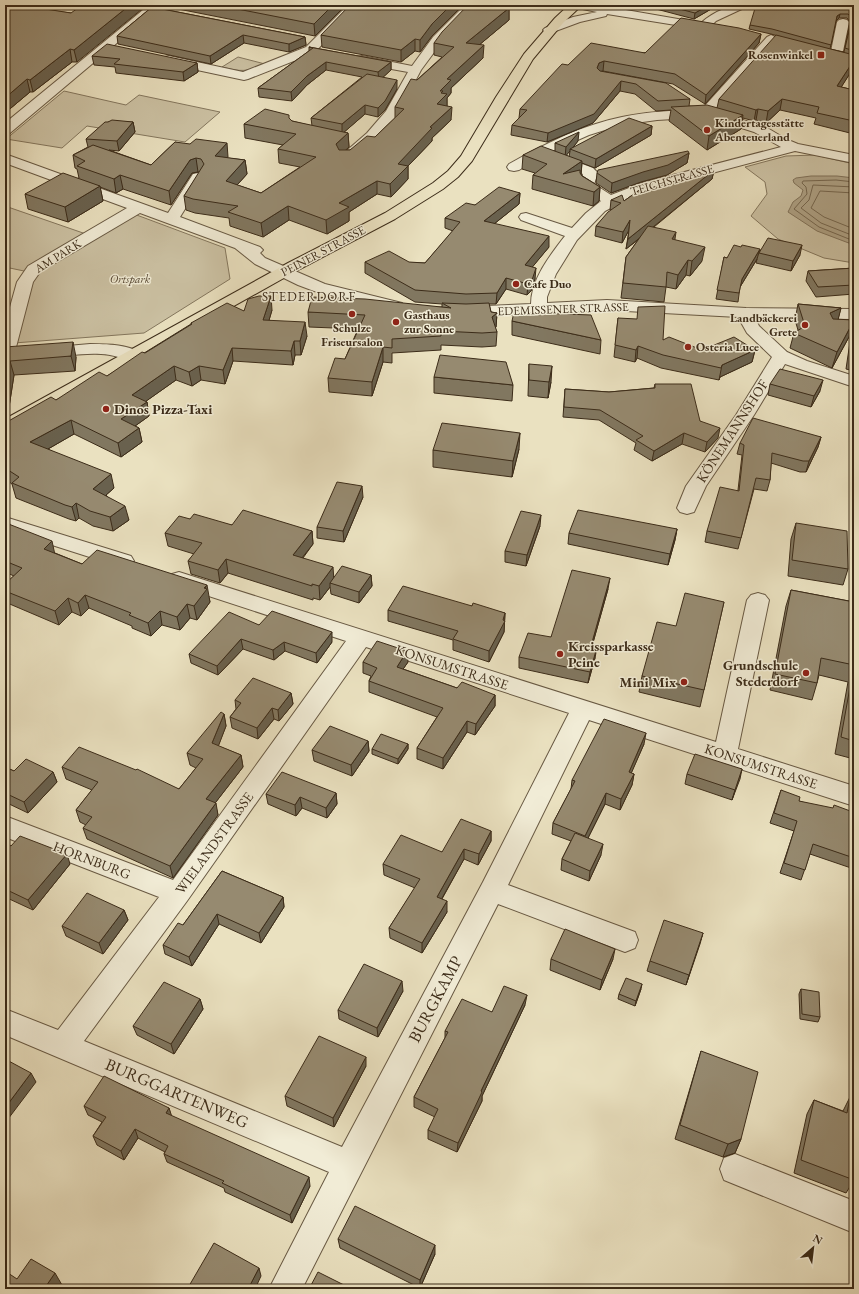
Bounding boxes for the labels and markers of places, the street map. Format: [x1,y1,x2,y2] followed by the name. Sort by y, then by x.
[748,47,814,63] place label: Rosenwinkel
[816,50,826,60] marker: Rosenwinkel
[714,115,804,145] place label: Kindertagesstätte Abenteuerland
[702,125,712,135] marker: Kindertagesstätte Abenteuerland
[524,276,571,292] place label: Cafe Duo
[511,279,521,289] marker: Cafe Duo
[404,307,454,337] place label: Gasthaus zur Sonne
[347,309,357,319] marker: Schulze Friseursalon
[730,310,797,340] place label: Landbäckerei Grete
[391,317,401,327] marker: Gasthaus zur Sonne
[321,320,383,350] place label: Schulze Friseursalon
[800,320,810,330] marker: Landbäckerei Grete
[696,339,759,355] place label: Osteria Luce
[683,342,693,352] marker: Osteria Luce
[114,400,212,418] place label: Dinos Pizza-Taxi
[101,404,111,414] marker: Dinos Pizza-Taxi
[568,637,654,671] place label: Kreissparkasse Peine
[555,649,565,659] marker: Kreissparkasse Peine
[723,656,800,690] place label: Grundschule Stederdorf
[801,668,811,678] marker: Grundschule Stederdorf
[620,673,676,691] place label: Mini Mix
[679,677,689,687] marker: Mini Mix

